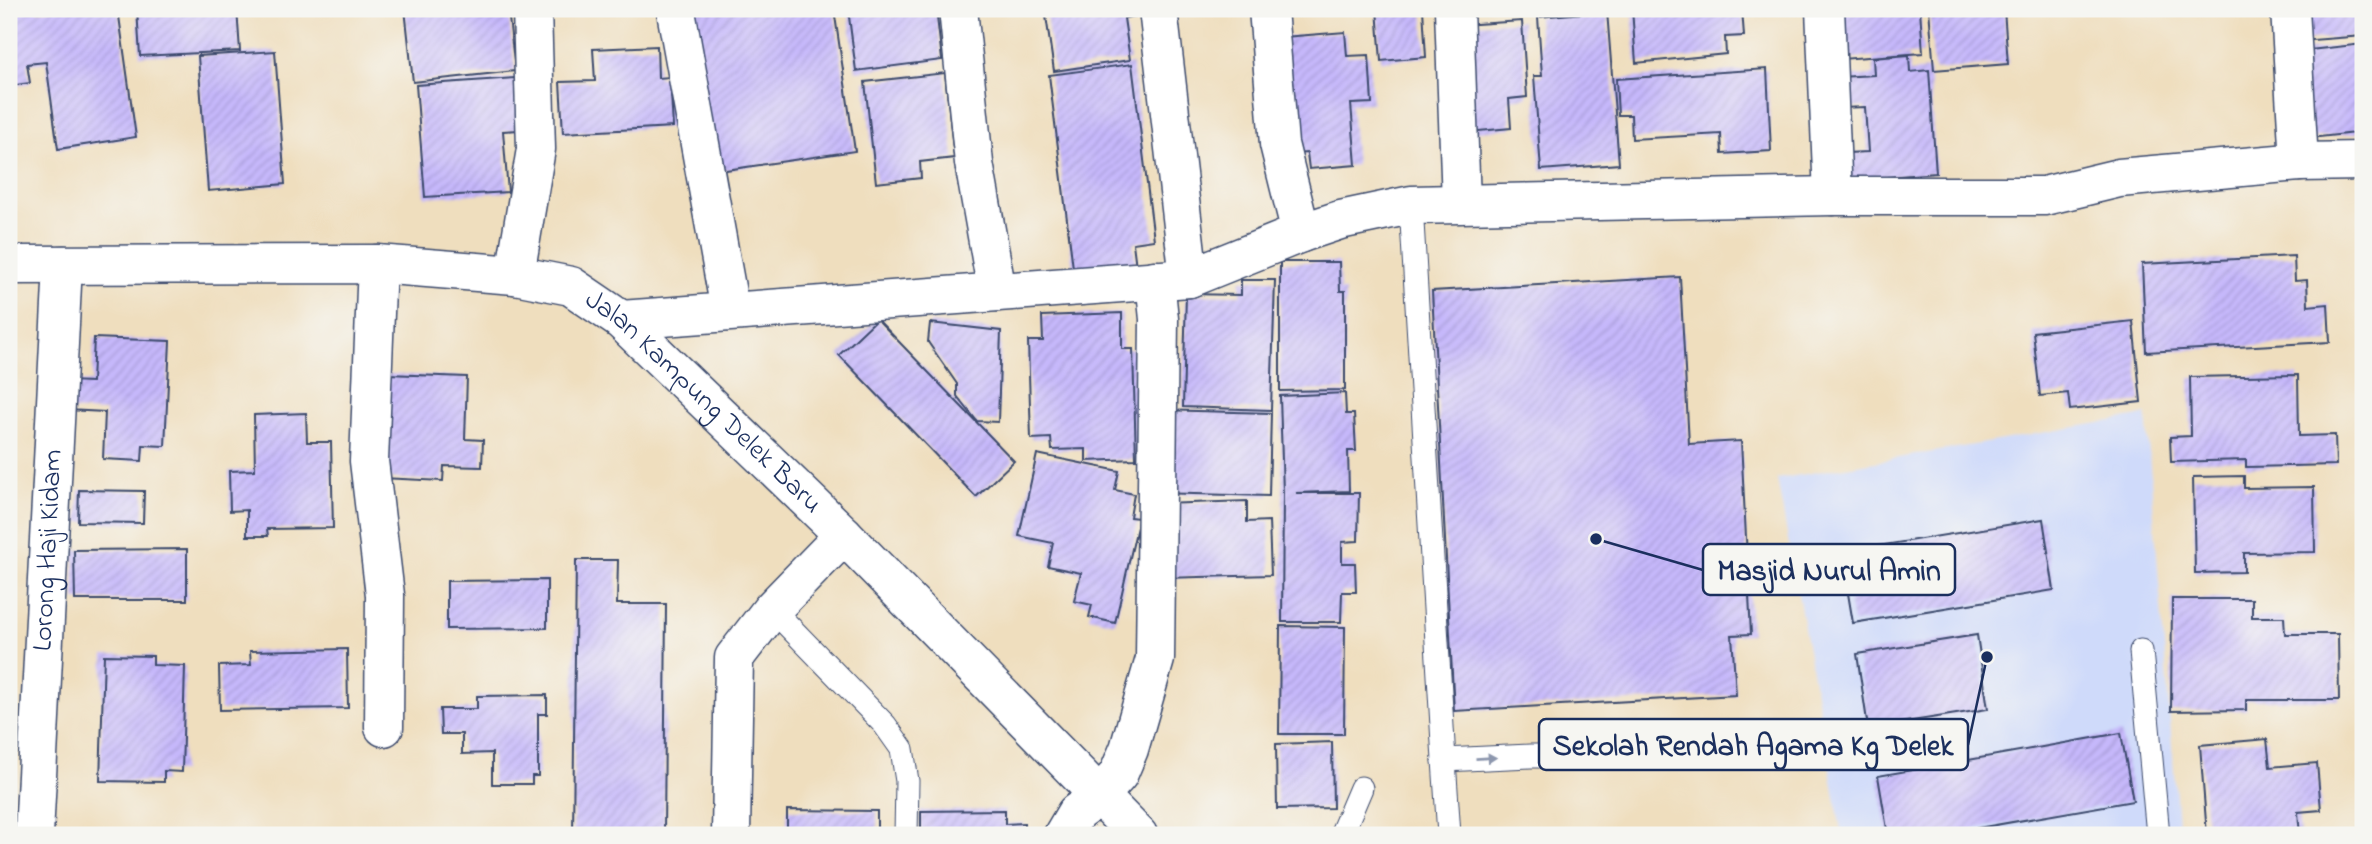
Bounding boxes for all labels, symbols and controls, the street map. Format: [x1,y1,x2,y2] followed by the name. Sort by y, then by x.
[576,280,831,524] street label: Jalan Kampung Delek Baru
[23,448,74,652] street label: Lorong Haji Kidam
[1703,544,1955,595] callout: Masjid Nurul Amin
[1717,551,1941,595] text: Masjid Nurul Amin
[1539,719,1968,770] callout: Sekolah Rendah Agama Kg Delek
[1553,726,1954,771] text: Sekolah Rendah Agama Kg Delek
[1475,752,1497,763] one-way arrow

